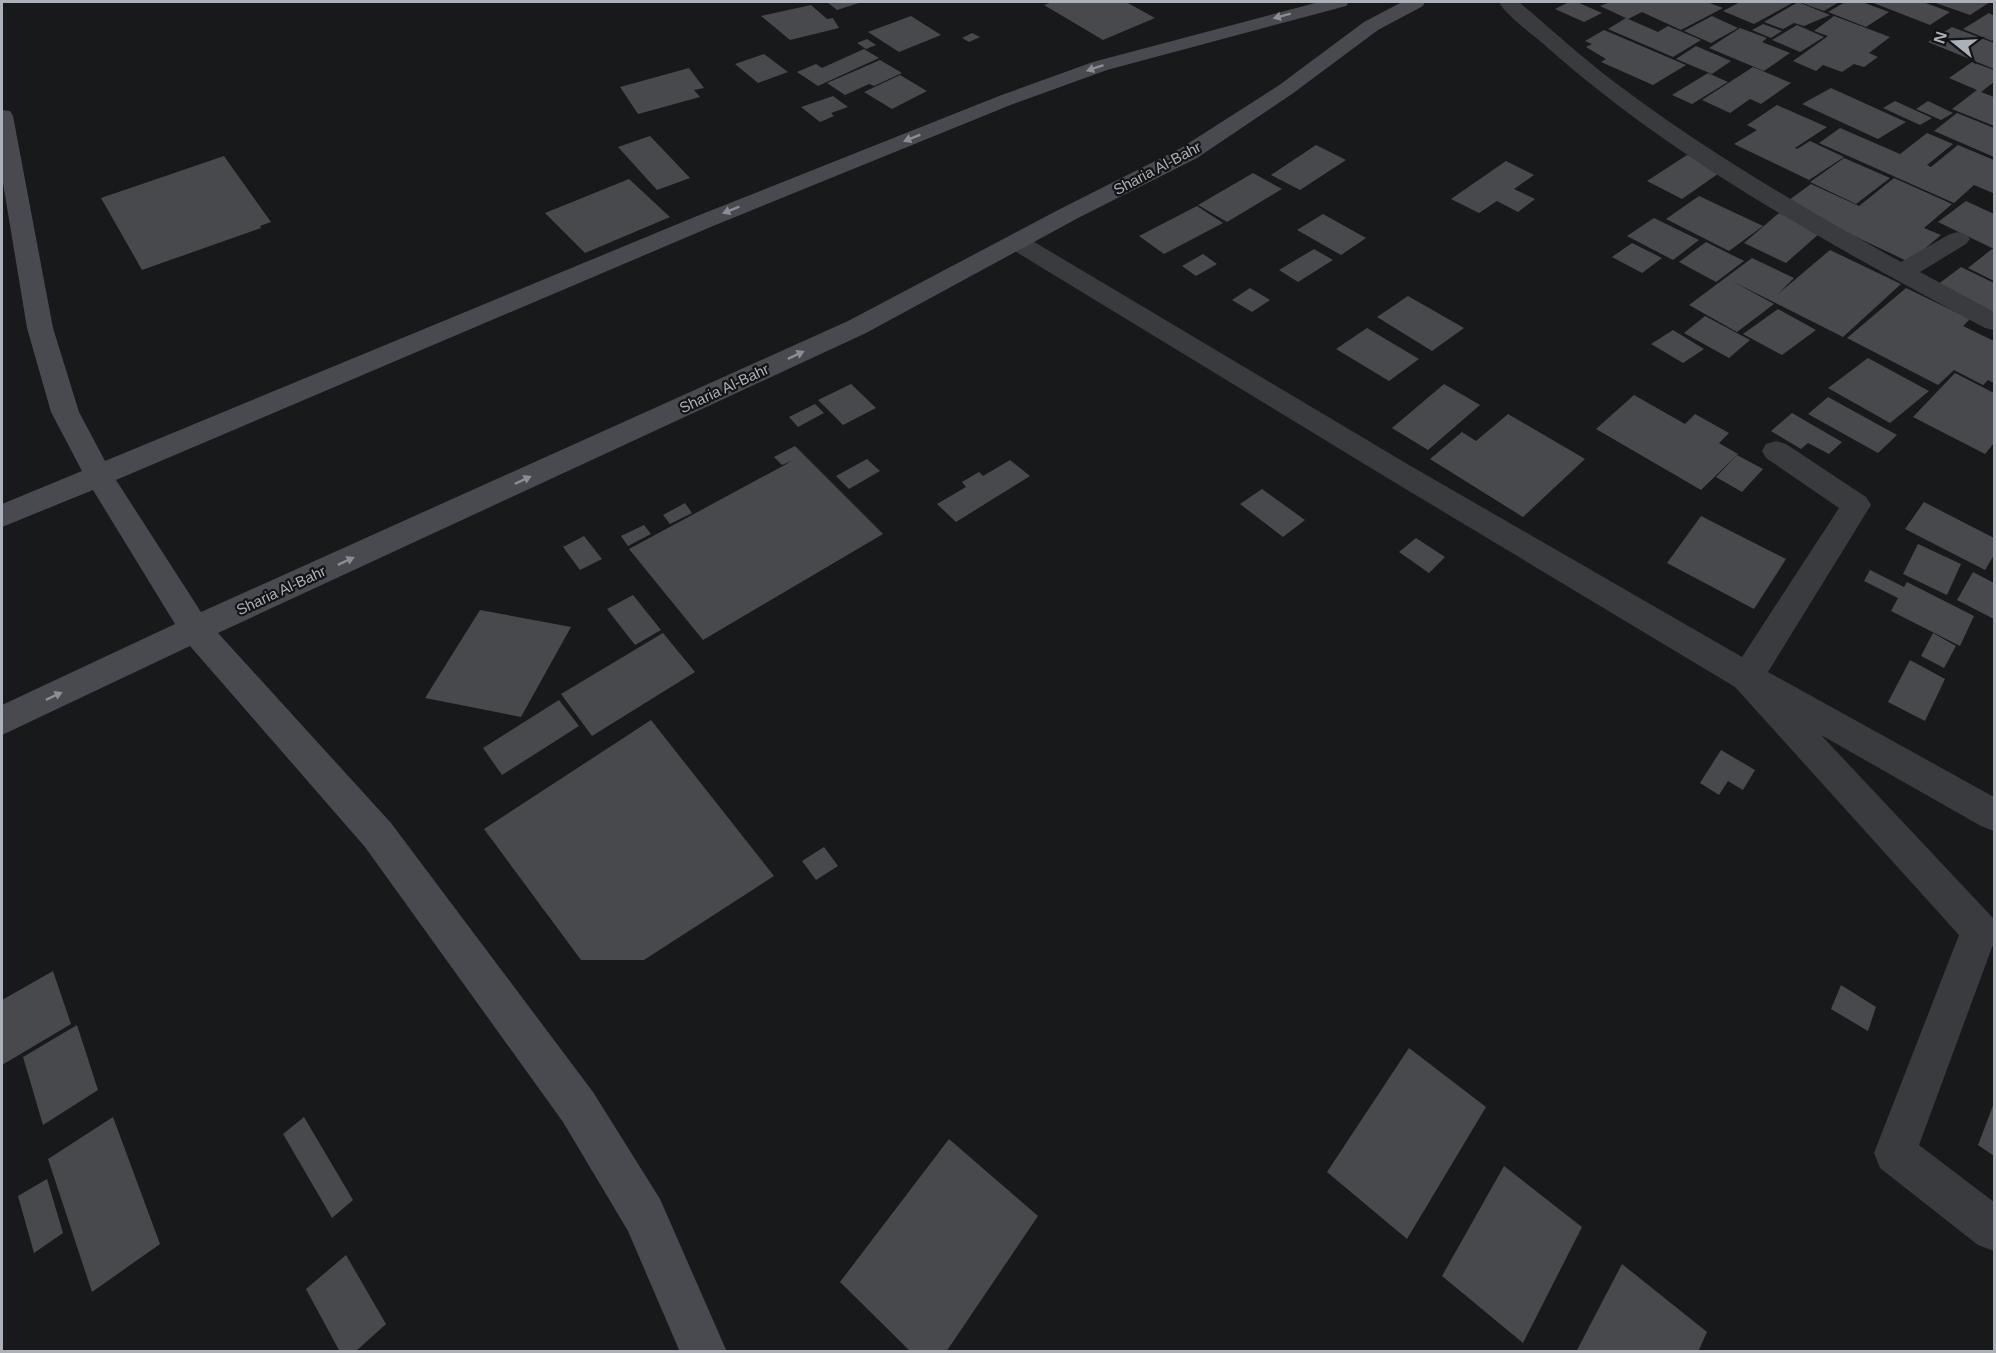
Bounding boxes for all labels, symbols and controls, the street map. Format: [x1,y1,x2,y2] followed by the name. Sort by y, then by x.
[1273,11,1291,21] one-way arrow
[1924,12,1984,72] north arrow
[1930,29,1950,46] text: N
[1085,64,1103,73] one-way arrow
[903,133,921,143] one-way arrow
[1110,138,1204,198] street label: Sharia Al-Bahr
[722,205,740,215] one-way arrow
[787,351,804,360] one-way arrow
[677,360,771,416] street label: Sharia Al-Bahr
[514,474,532,484] one-way arrow
[337,556,354,565] one-way arrow
[234,562,328,618] street label: Sharia Al-Bahr
[46,691,63,700] one-way arrow

